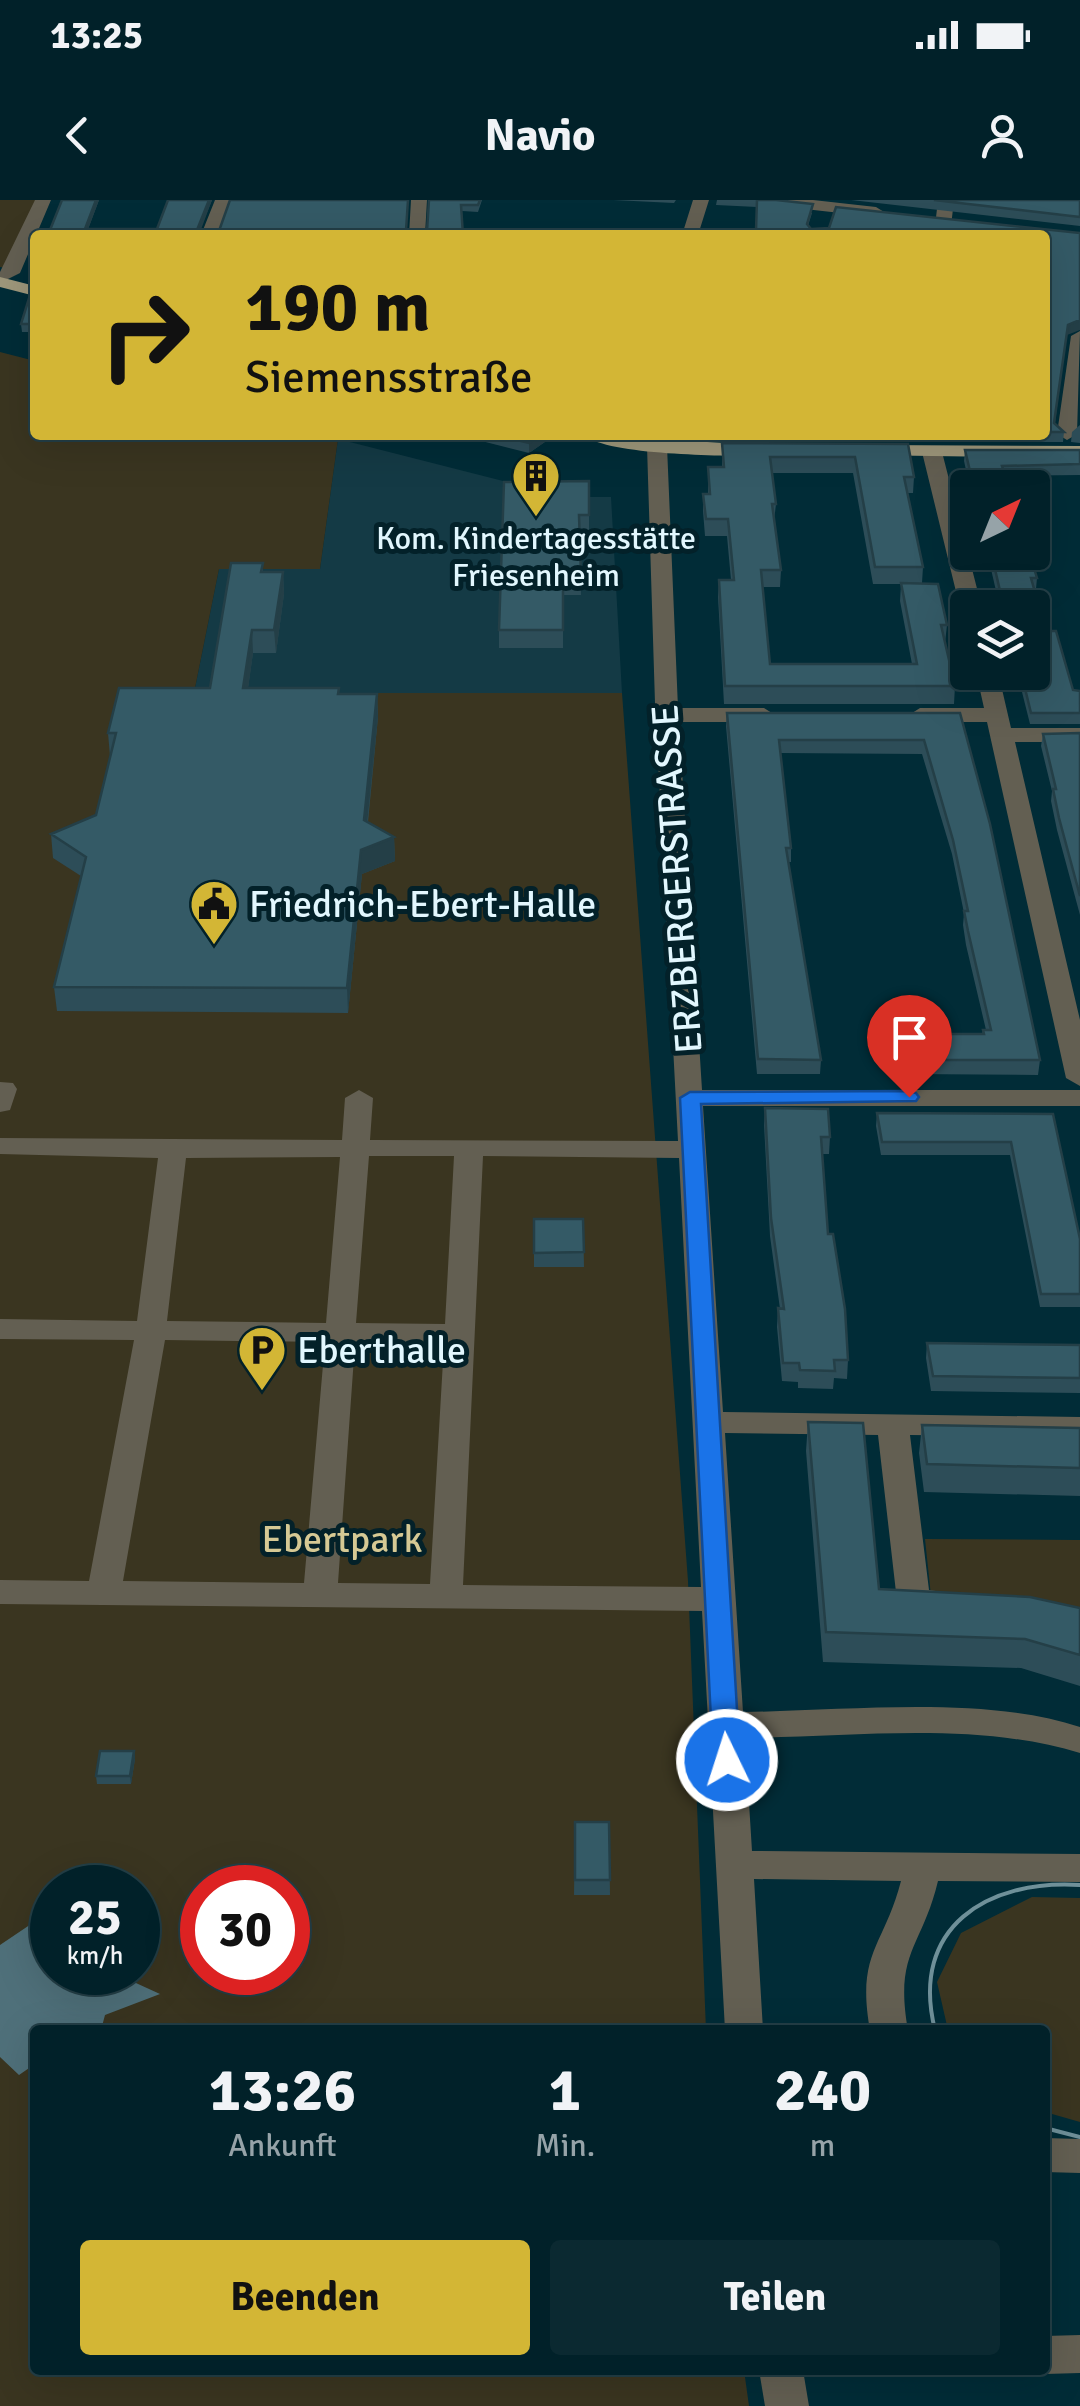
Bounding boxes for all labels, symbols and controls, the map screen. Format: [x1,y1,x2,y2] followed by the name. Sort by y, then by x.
[50,12,143,59] text: 13:25
[50,108,105,163] icon: back
[484,108,596,163] text: Navio
[975,108,1030,163] icon: person
[245,264,430,350] text: 190 m
[80,270,210,400] icon: right
[245,350,533,405] text: Siemensstraße
[510,450,562,518] building icon: Kom. Kindertagesstätte Friesenheim
[950,470,1050,570] north arrow
[950,470,1050,690] map controls
[376,519,696,595] place label: Kom. Kindertagesstätte Friesenheim
[950,590,1050,690] button: layers
[641,703,713,1055] street label: ERZBERGERSTRASSE
[188,878,240,946] public building icon: Friedrich-Ebert-Halle
[249,881,596,928] place label: Friedrich-Ebert-Halle
[867,995,952,1098] pin
[882,1010,937,1065] icon: arrive
[236,1324,288,1392] parking icon: Eberthalle
[297,1327,466,1374] place label: Eberthalle
[261,1516,423,1563] park label: Ebertpark
[675,1708,779,1812] position arrow
[180,1865,310,1995] speed limit sign: 30
[68,1887,122,1949] text: 25
[67,1940,123,1971] text: km/h
[209,2054,356,2128] text: 13:26
[549,2054,581,2128] text: 1
[774,2054,871,2128] text: 240
[228,2126,337,2165] text: Ankunft
[535,2126,595,2165] text: Min.
[810,2126,835,2165] text: m
[80,2240,530,2355] button: Beenden
[550,2240,1000,2355] button: Teilen

